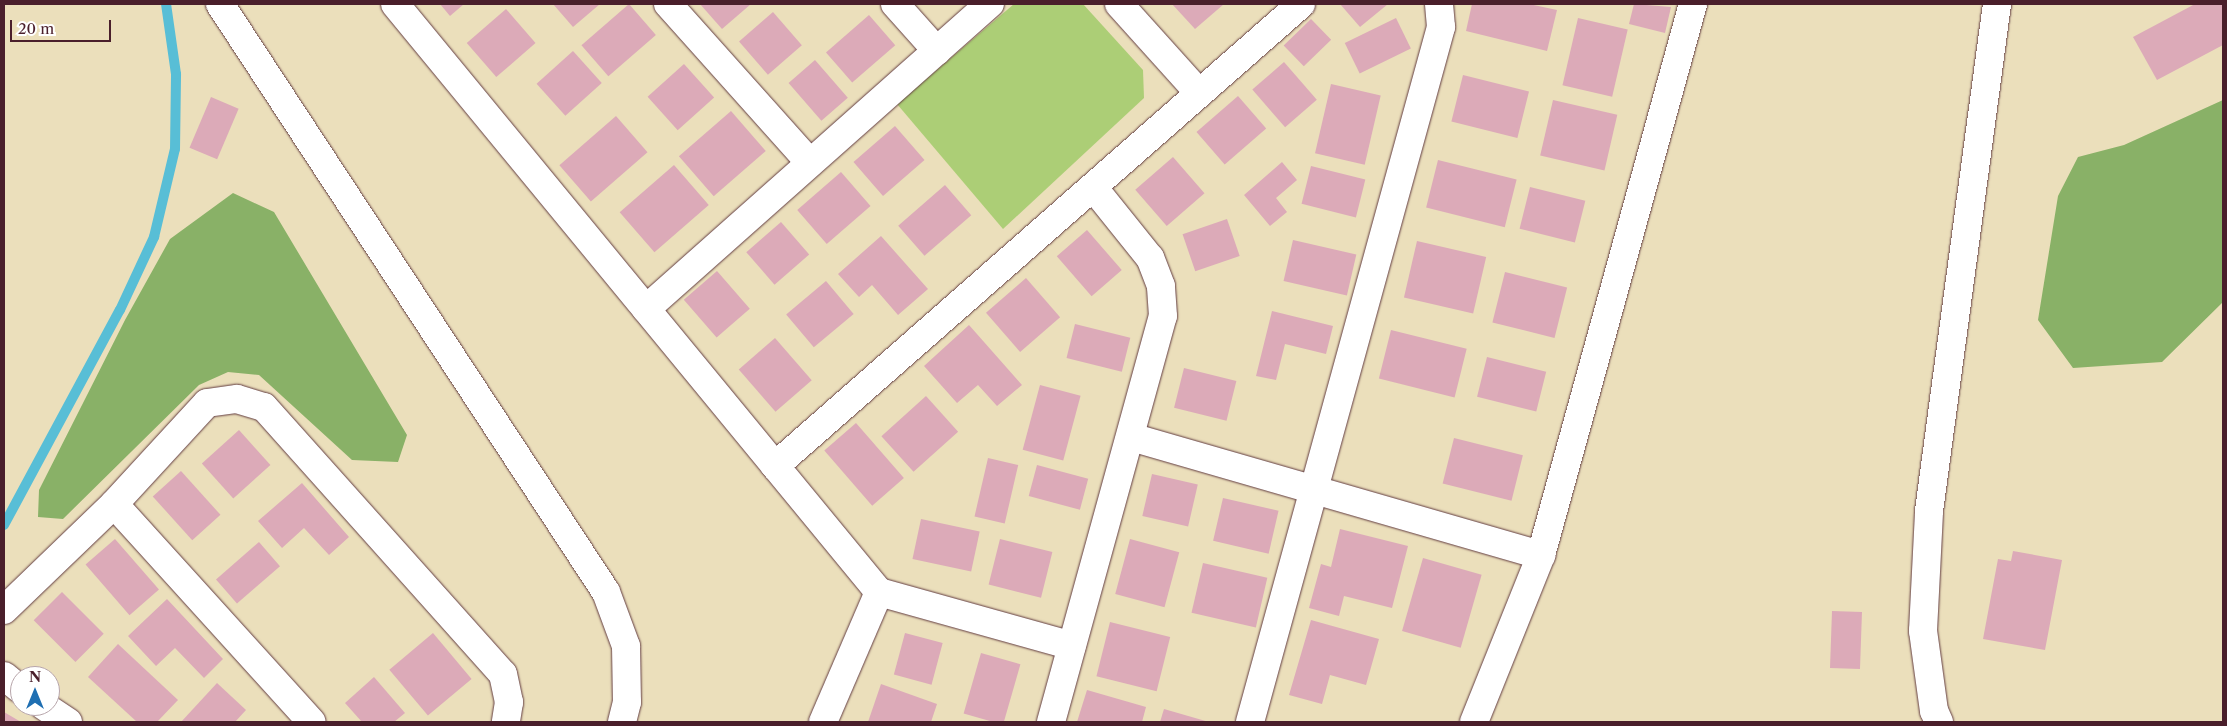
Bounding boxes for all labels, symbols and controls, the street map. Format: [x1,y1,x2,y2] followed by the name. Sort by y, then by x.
[12,10,114,42] scale bar
[18,19,54,38] text: 20 m
[10,666,60,716] north arrow
[29,668,41,686] text: N

